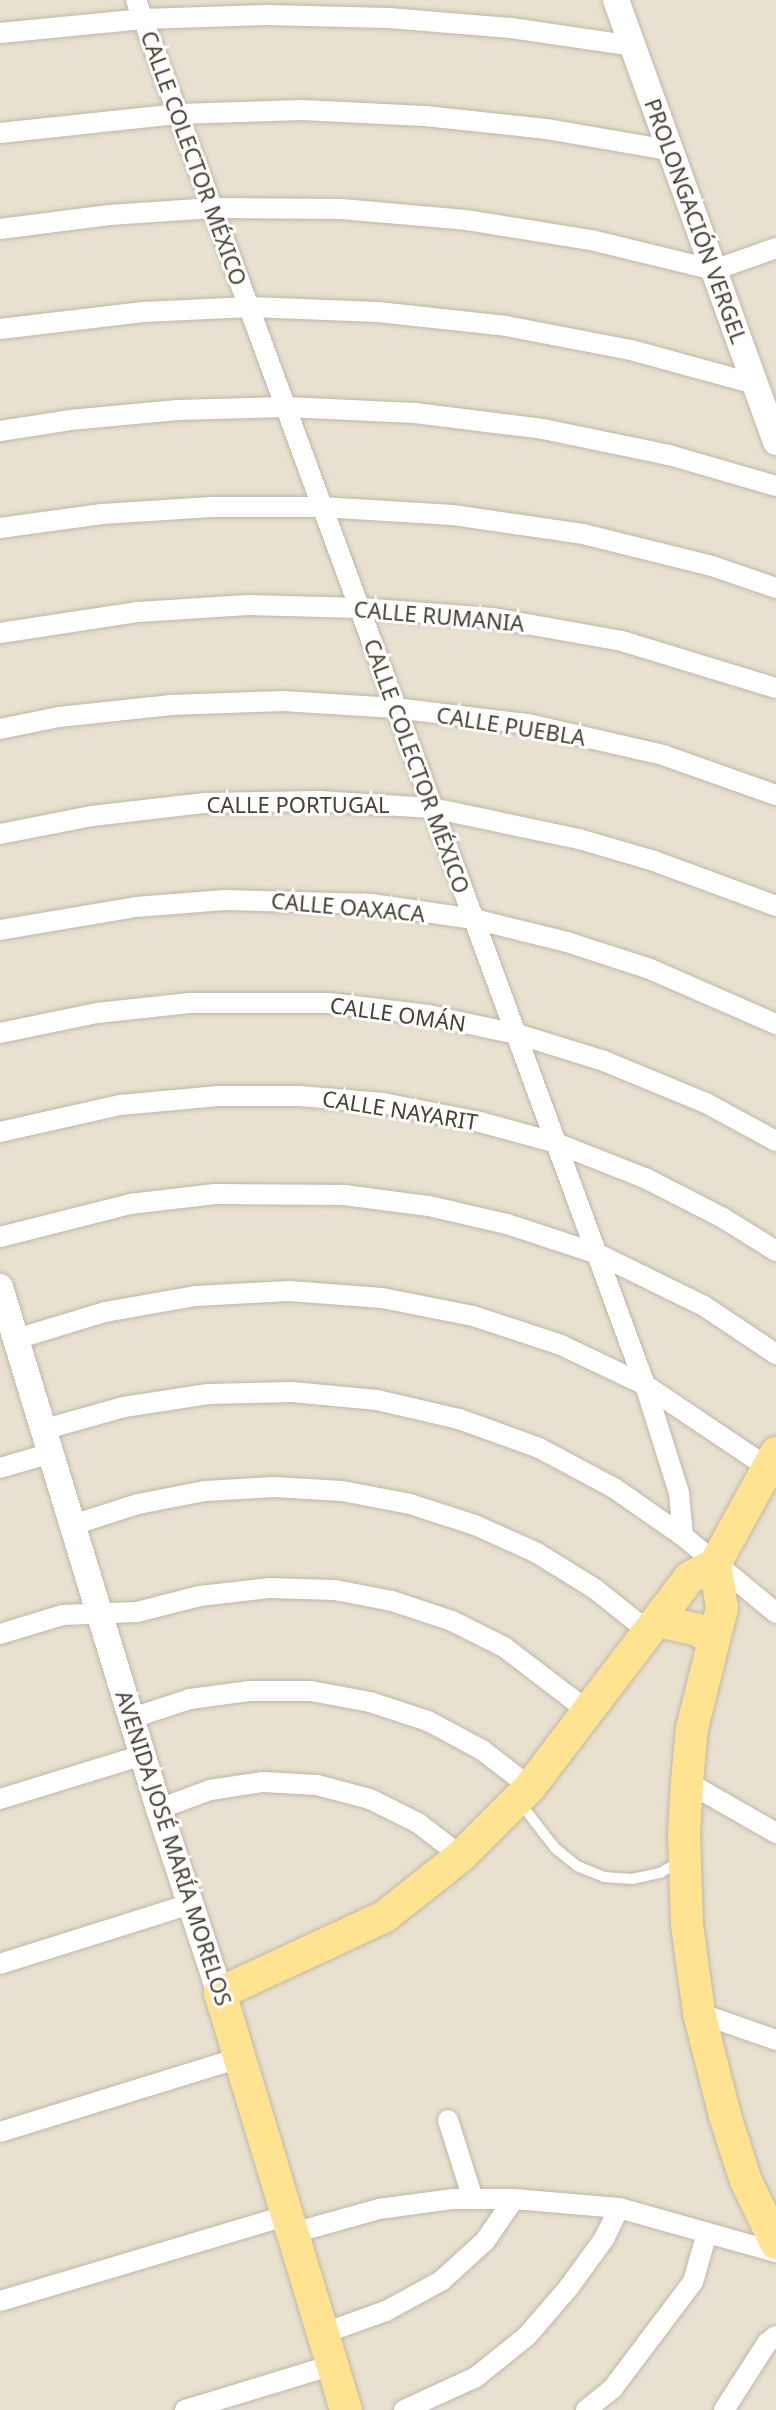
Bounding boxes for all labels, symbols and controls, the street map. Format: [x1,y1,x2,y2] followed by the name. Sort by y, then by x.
[136,27,252,289] street label: CALLE COLECTOR MÉXICO
[639,95,753,347] street label: PROLONGACIÓN VERGEL
[353,595,525,637] street label: CALLE RUMANIA
[359,635,475,897] street label: CALLE COLECTOR MÉXICO
[435,701,587,751] street label: CALLE PUEBLA
[206,792,390,818] street label: CALLE PORTUGAL
[270,887,426,927] street label: CALLE OAXACA
[328,991,468,1037] street label: CALLE OMÁN
[320,1085,480,1135] street label: CALLE NAYARIT
[110,1687,238,2009] street label: AVENIDA JOSÉ MARÍA MORELOS

